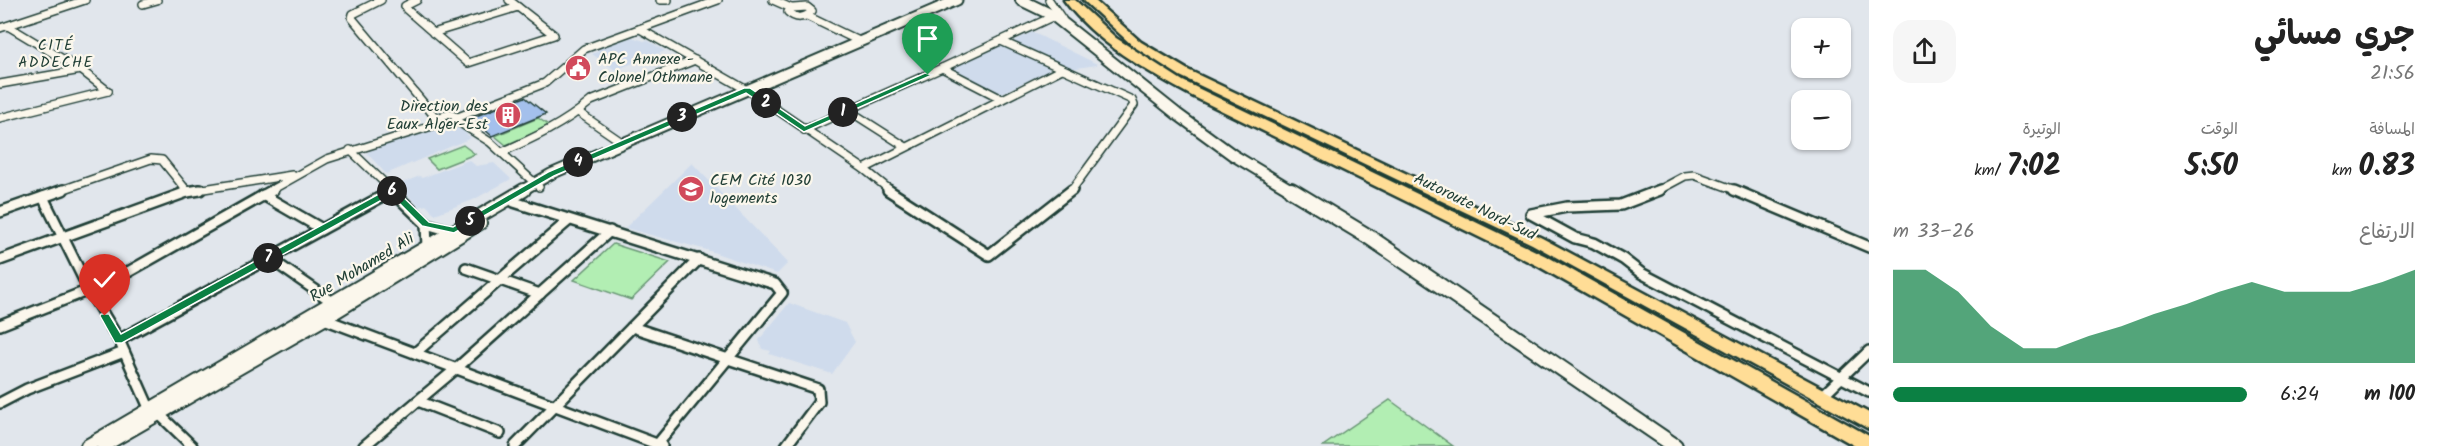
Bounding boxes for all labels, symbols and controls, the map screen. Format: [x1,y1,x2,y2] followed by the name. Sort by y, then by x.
[2254,9,2415,62] text: جري مسائي
[902,13,953,75] pin
[1791,18,1851,150] map controls
[1791,18,1851,78] button: +
[1893,20,1956,83] button: share
[911,22,944,55] icon: arrive
[18,34,94,75] district label: CITÉ ADDECHE
[598,47,713,90] place label: APC Annexe - Colonel Othmane
[563,53,593,83] public building icon: APC Annexe - Colonel Othmane
[2370,58,2415,90] text: 21:56
[751,88,781,118] pin: 2
[761,90,771,115] text: 2
[1791,90,1851,150] button: −
[387,94,489,137] place label: Direction des Eaux Alger-Est
[828,97,858,127] pin: 1
[841,99,845,124] text: 1
[493,100,523,130] building icon: Direction des Eaux Alger-Est
[667,102,697,132] pin: 3
[678,104,686,129] text: 3
[2022,117,2061,142] text: الوتيرة
[2201,117,2238,142] text: الوقت
[2369,117,2415,142] text: المسافة
[2007,143,2061,191] text: 7:02
[2185,143,2238,191] text: 5:50
[2358,143,2415,191] text: 0.83
[563,147,593,177] pin: 4
[574,149,582,174] text: 4
[1974,158,2007,183] text: /km
[2332,158,2358,183] text: km
[1409,166,1542,248] street label: Autoroute Nord-Sud
[710,168,811,211] place label: CEM Cité 1030 logements
[676,174,706,204] school or university icon: CEM Cité 1030 logements
[377,176,407,206] pin: 6
[388,178,396,203] text: 6
[455,206,485,236] pin: 5
[466,208,474,233] text: 5
[1893,216,1975,248] text: 26–33 m
[2359,217,2415,249] text: الارتفاع
[305,226,420,309] street label: Rue Mohamed Ali
[253,243,283,273] pin: 7
[264,245,272,270] text: 7
[79,254,130,316] pin
[88,263,121,296] icon: check
[2280,379,2319,411] text: 6:24
[2364,379,2415,411] text: 100 m

